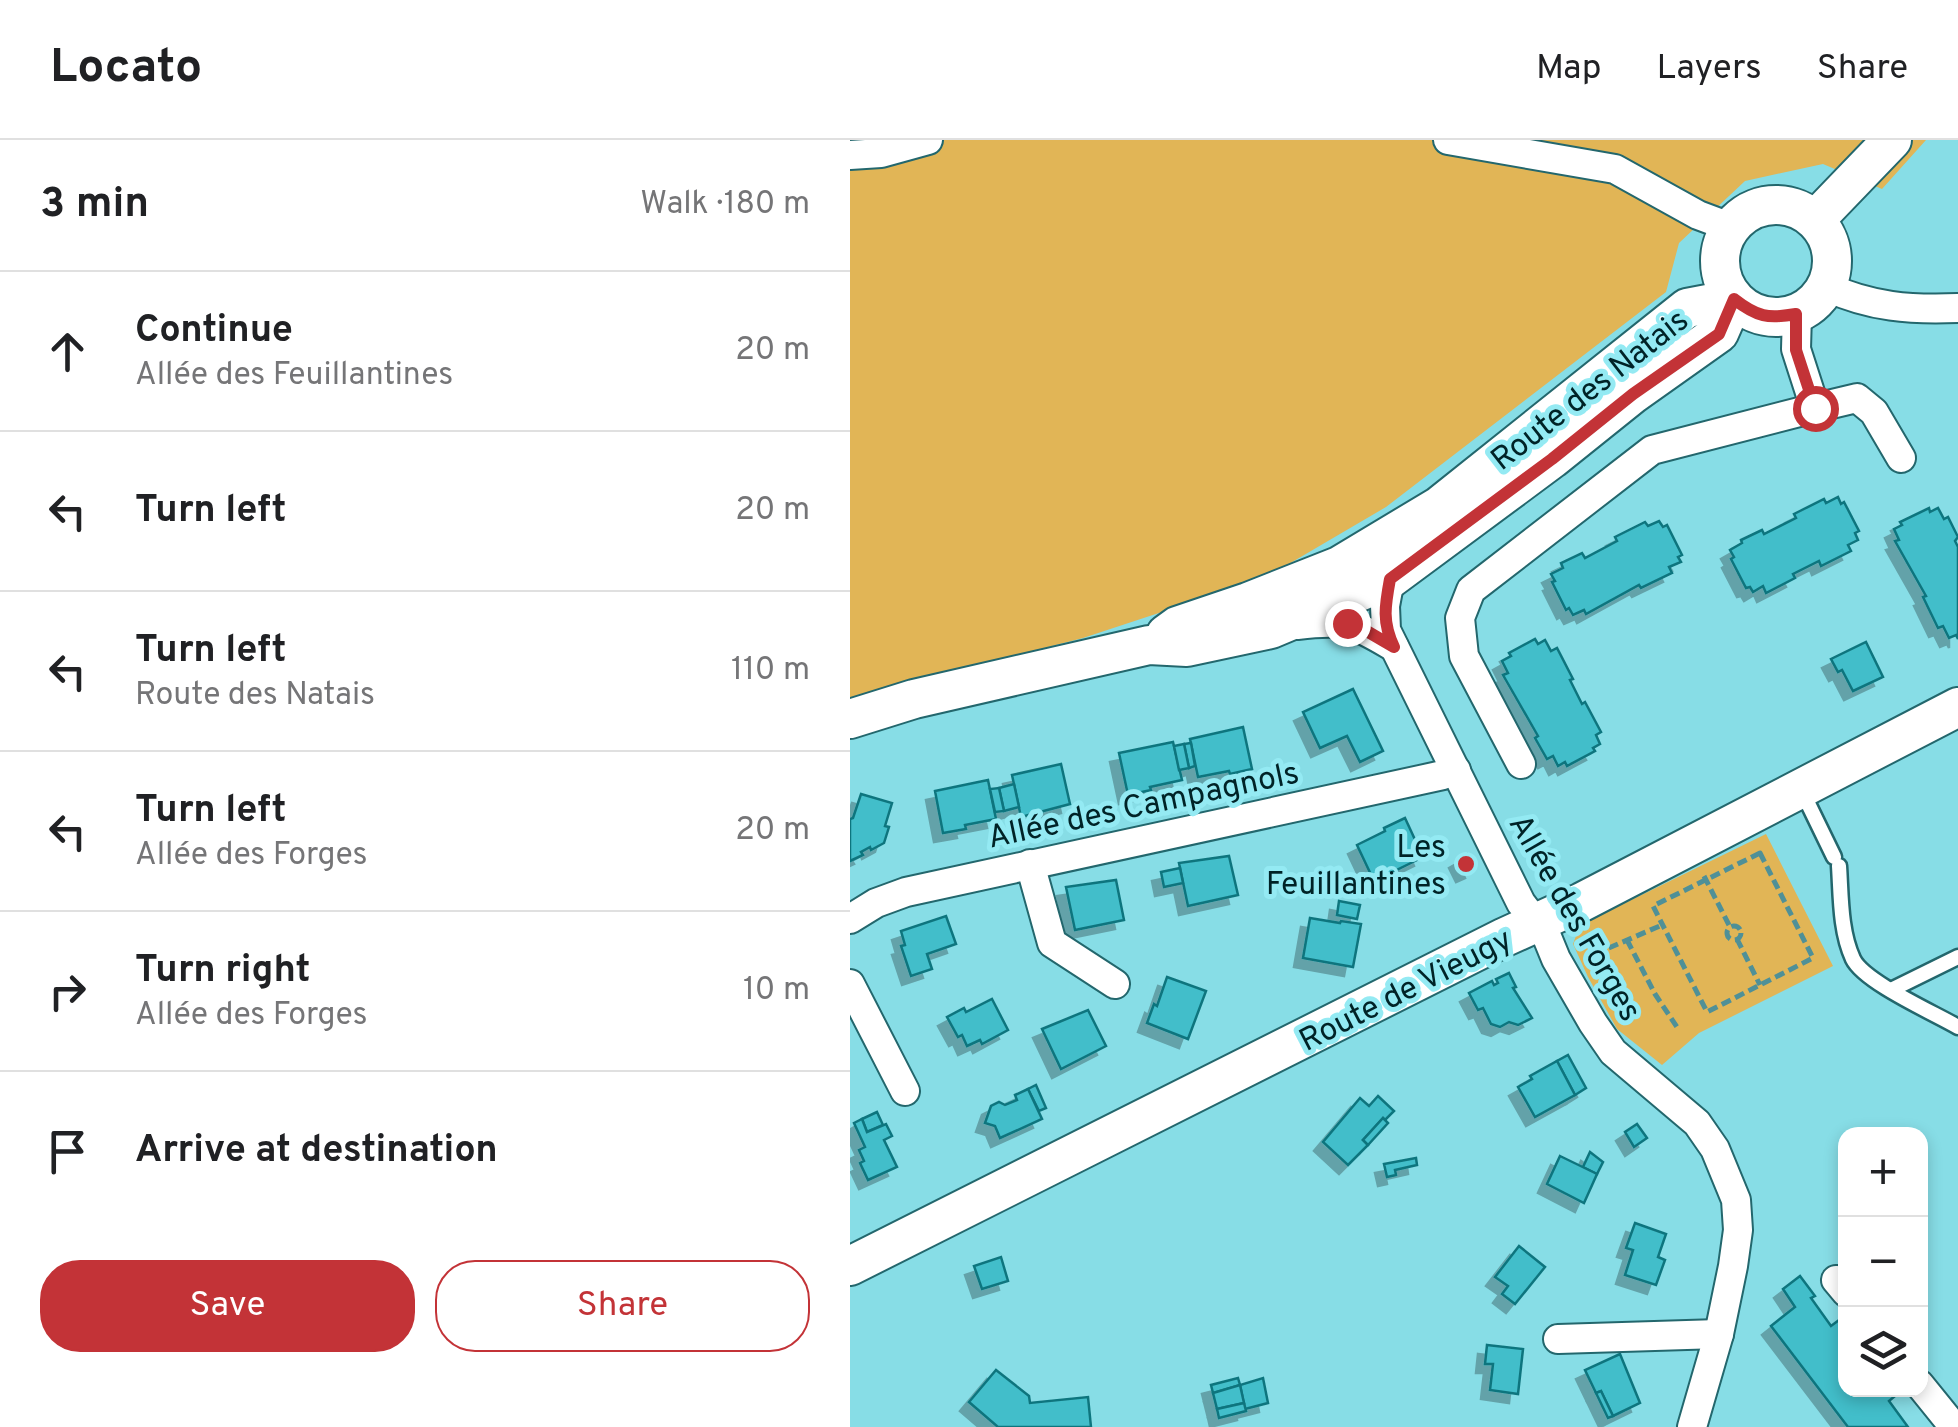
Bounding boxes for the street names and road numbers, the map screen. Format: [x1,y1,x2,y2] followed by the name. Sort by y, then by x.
[1484,302,1698,481] street label: Route des Natais
[984,754,1303,859] street label: Allée des Campagnols
[1498,808,1649,1029] street label: Allée des Forges
[1293,921,1520,1063] street label: Route de Vieugy

